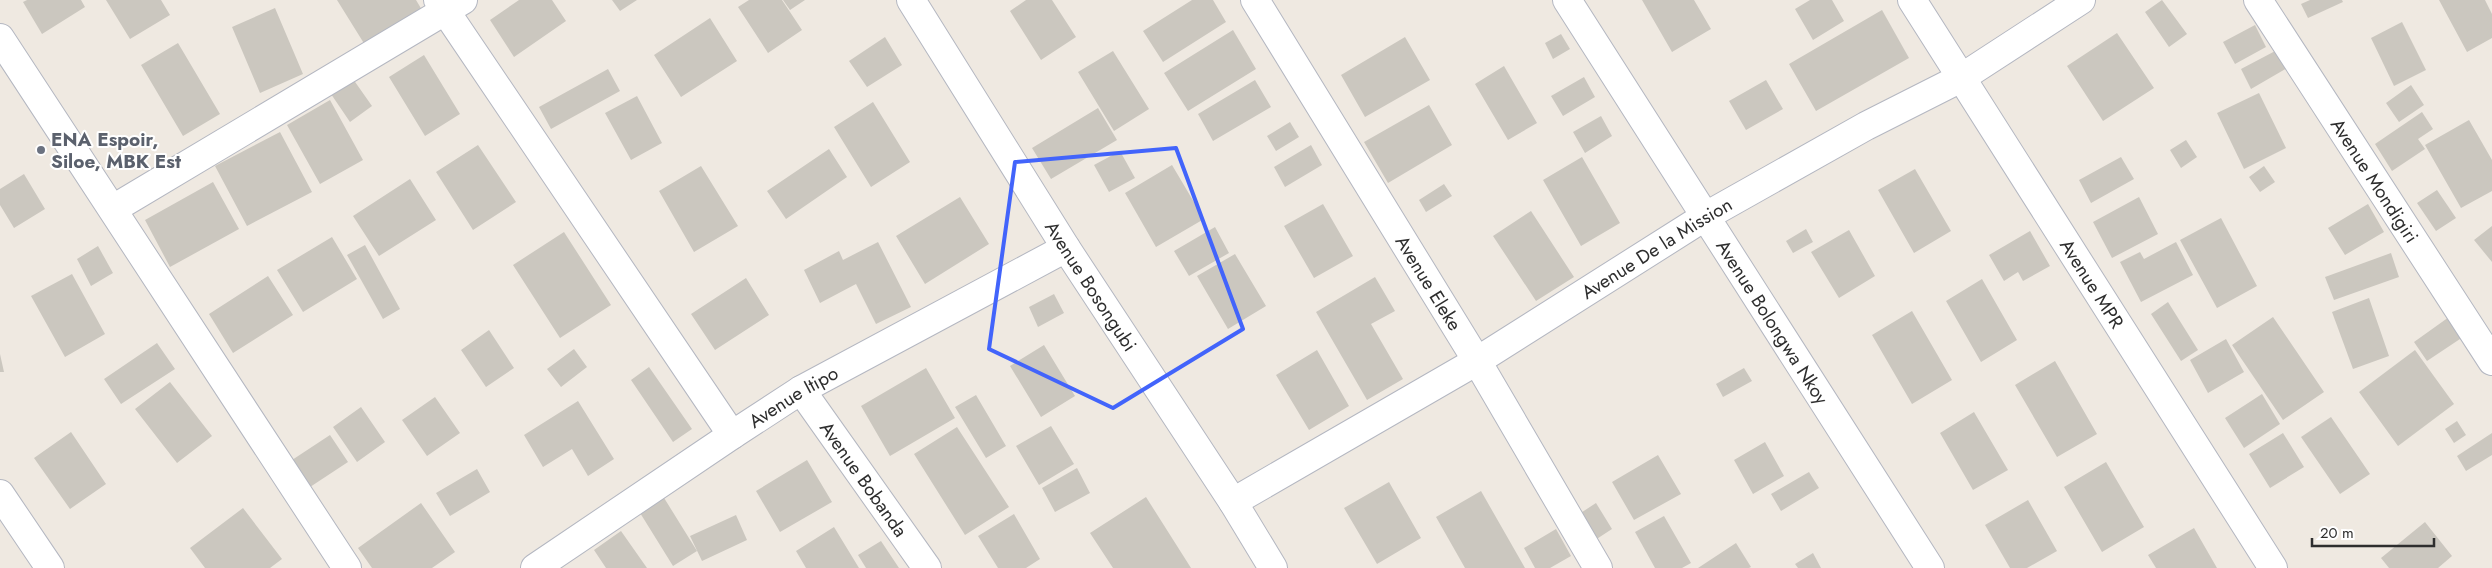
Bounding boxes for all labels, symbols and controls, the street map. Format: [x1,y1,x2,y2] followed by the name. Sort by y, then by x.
[2325,113,2425,248] street label: Avenue Mondigiri
[51,126,181,175] place label: ENA Espoir, Siloe, MBK Est
[35,144,47,156] marker: ENA Espoir, Siloe, MBK Est
[1576,191,1737,305] street label: Avenue De la Mission
[1039,216,1144,356] street label: Avenue Bosongubi
[1389,230,1469,336] street label: Avenue Eleke
[1710,234,1836,410] street label: Avenue Bolongwa Nkoy
[2054,234,2131,334] street label: Avenue MPR
[743,359,843,434] street label: Avenue Itipo
[814,416,914,542] street label: Avenue Bobanda
[2312,516,2434,548] scale bar
[2320,522,2354,544] text: 20 m

